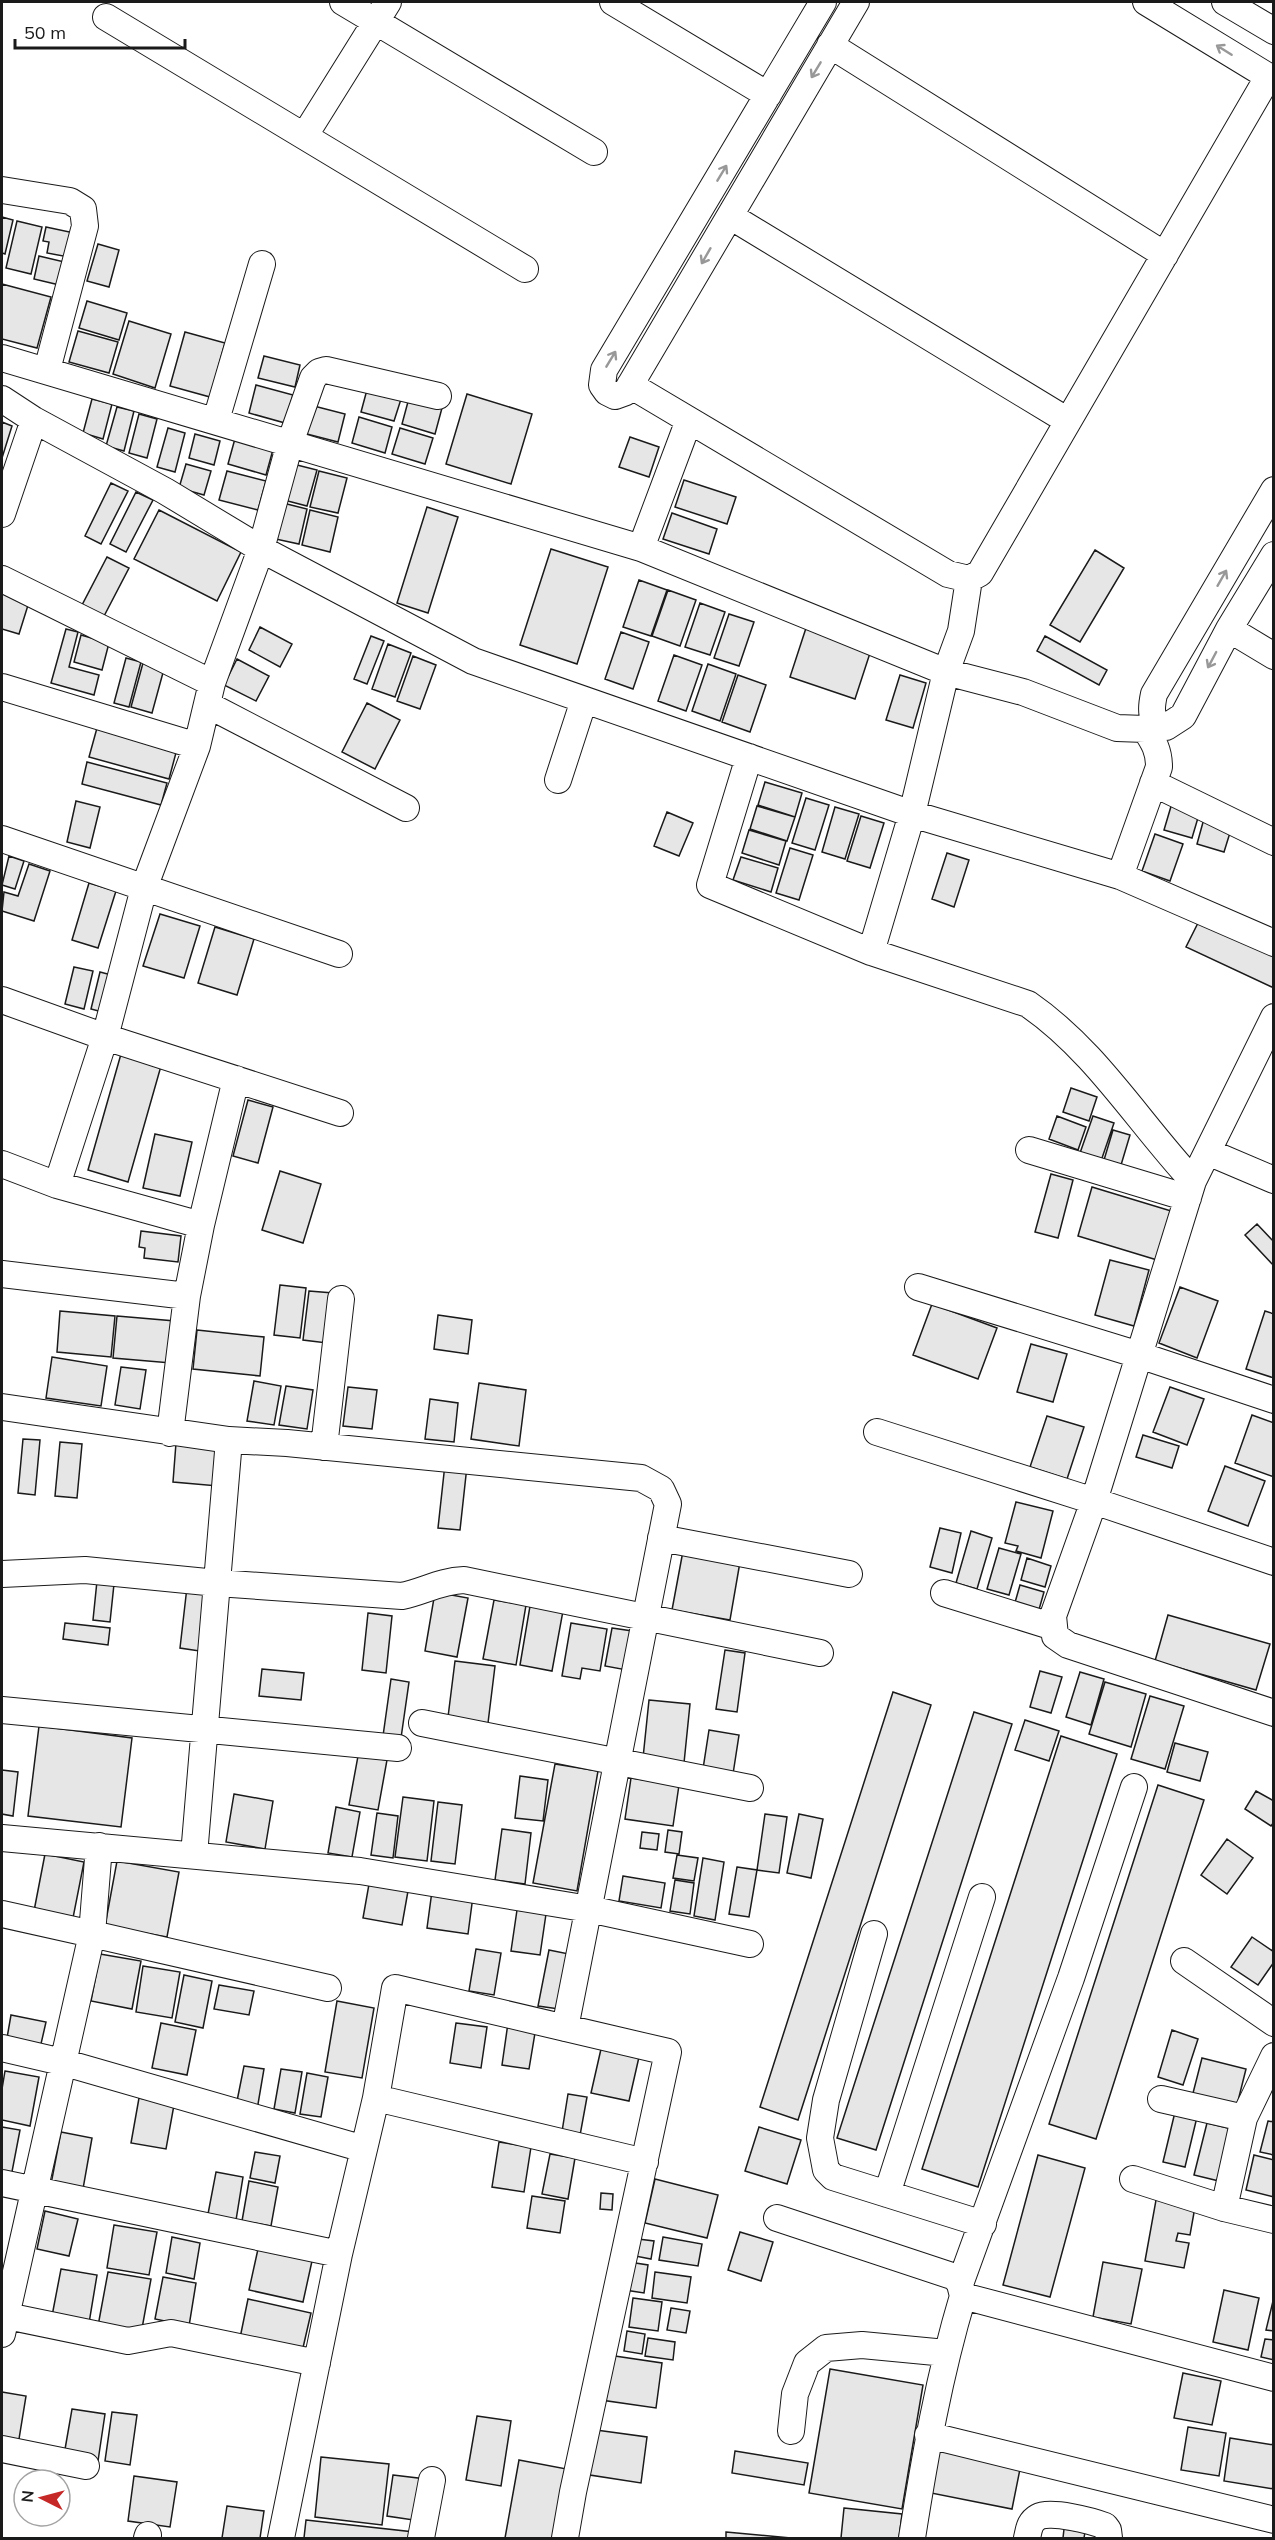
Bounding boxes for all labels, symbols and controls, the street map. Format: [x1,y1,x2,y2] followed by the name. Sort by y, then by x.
[15,12,184,50] scale bar
[24,21,66,44] text: 50 m
[1216,43,1233,55] one-way arrow
[809,61,821,78] one-way arrow
[716,165,728,182] one-way arrow
[700,247,712,264] one-way arrow
[605,351,617,368] one-way arrow
[1216,570,1228,587] one-way arrow
[1206,651,1218,668] one-way arrow
[12,2468,72,2528] north arrow
[17,2489,38,2503] text: N

